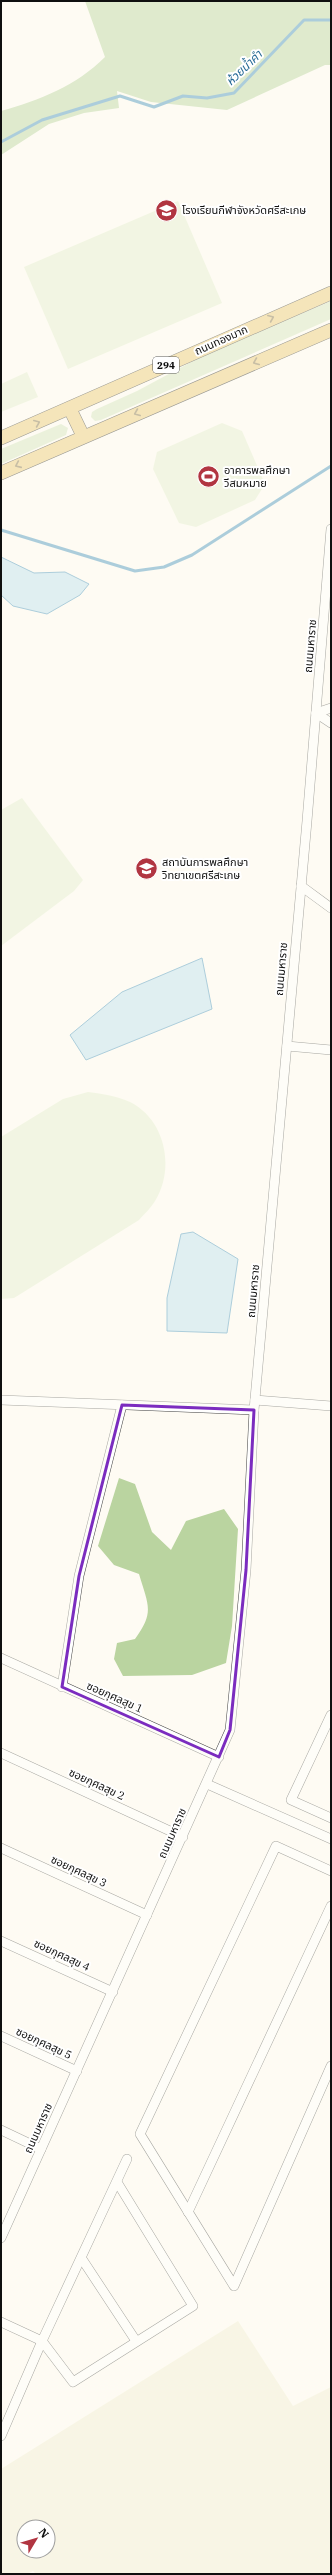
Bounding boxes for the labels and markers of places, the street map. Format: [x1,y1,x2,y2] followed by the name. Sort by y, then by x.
[153,197,179,223] school or university icon: โรงเรียนกีฬาจังหวัดศรีสะเกษ
[182,203,306,217] place label: โรงเรียนกีฬาจังหวัดศรีสะเกษ
[196,463,222,489] sports icon: อาคารพลศึกษา วีสมหมาย
[224,463,290,490] place label: อาคารพลศึกษา วีสมหมาย
[133,855,159,881] school or university icon: สถาบันการพลศึกษา วิทยาเขตศรีสะเกษ
[162,855,248,882] place label: สถาบันการพลศึกษา วิทยาเขตศรีสะเกษ

